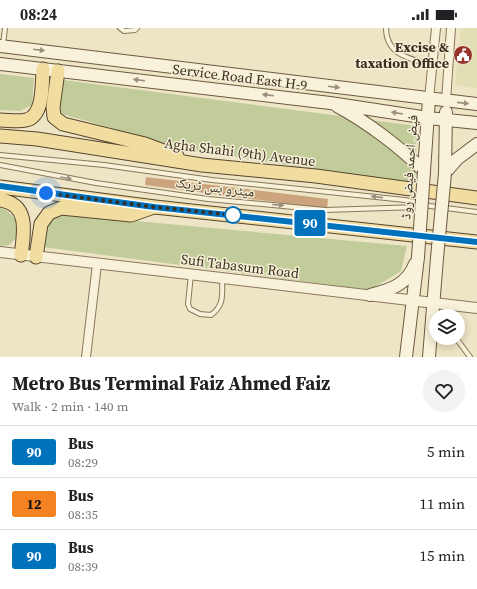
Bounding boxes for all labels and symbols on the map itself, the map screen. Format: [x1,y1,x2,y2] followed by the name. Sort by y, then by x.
[355,37,449,73] place label: Excise & taxation Office
[452,44,474,66] public building icon: Excise & taxation Office
[33,47,45,54] one-way arrow
[171,59,309,95] street label: Service Road East H-9
[133,77,145,83] one-way arrow
[328,84,341,90] one-way arrow
[262,92,274,99] one-way arrow
[457,100,470,106] one-way arrow
[391,110,403,116] one-way arrow
[395,114,423,220] street label: فیض احمد فیض روڈ
[163,133,317,171] street label: Agha Shahi (9th) Avenue
[174,172,256,202] street label: میٹرو بس ٹریک
[60,175,72,181] one-way arrow
[36,183,56,203] your location
[371,194,383,200] one-way arrow
[272,202,284,209] one-way arrow
[224,206,242,224] unlabelled marker
[292,210,328,236] line badge: 90
[180,249,300,283] street label: Sufi Tabasum Road

